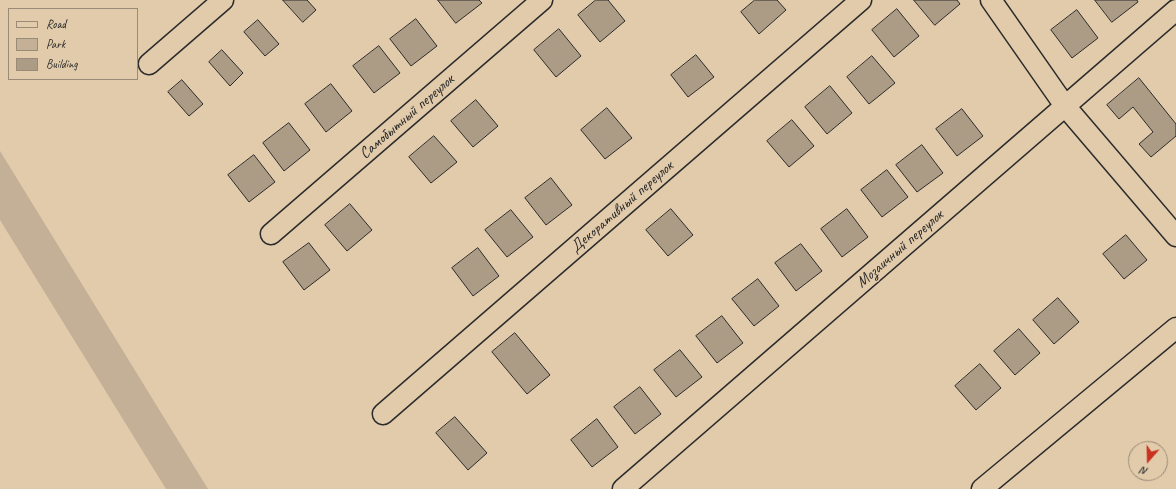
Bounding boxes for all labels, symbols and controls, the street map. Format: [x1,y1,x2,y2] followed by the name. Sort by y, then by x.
[8,8,138,80] legend
[46,16,66,32] text: Road
[46,36,65,52] text: Park
[46,56,78,72] text: Building
[356,71,458,163] street label: Самобытный переулок
[566,157,678,257] street label: Декоративный переулок
[852,206,948,292] street label: Мозаичный переулок
[1128,441,1168,481] north arrow
[1139,464,1150,479] text: N

